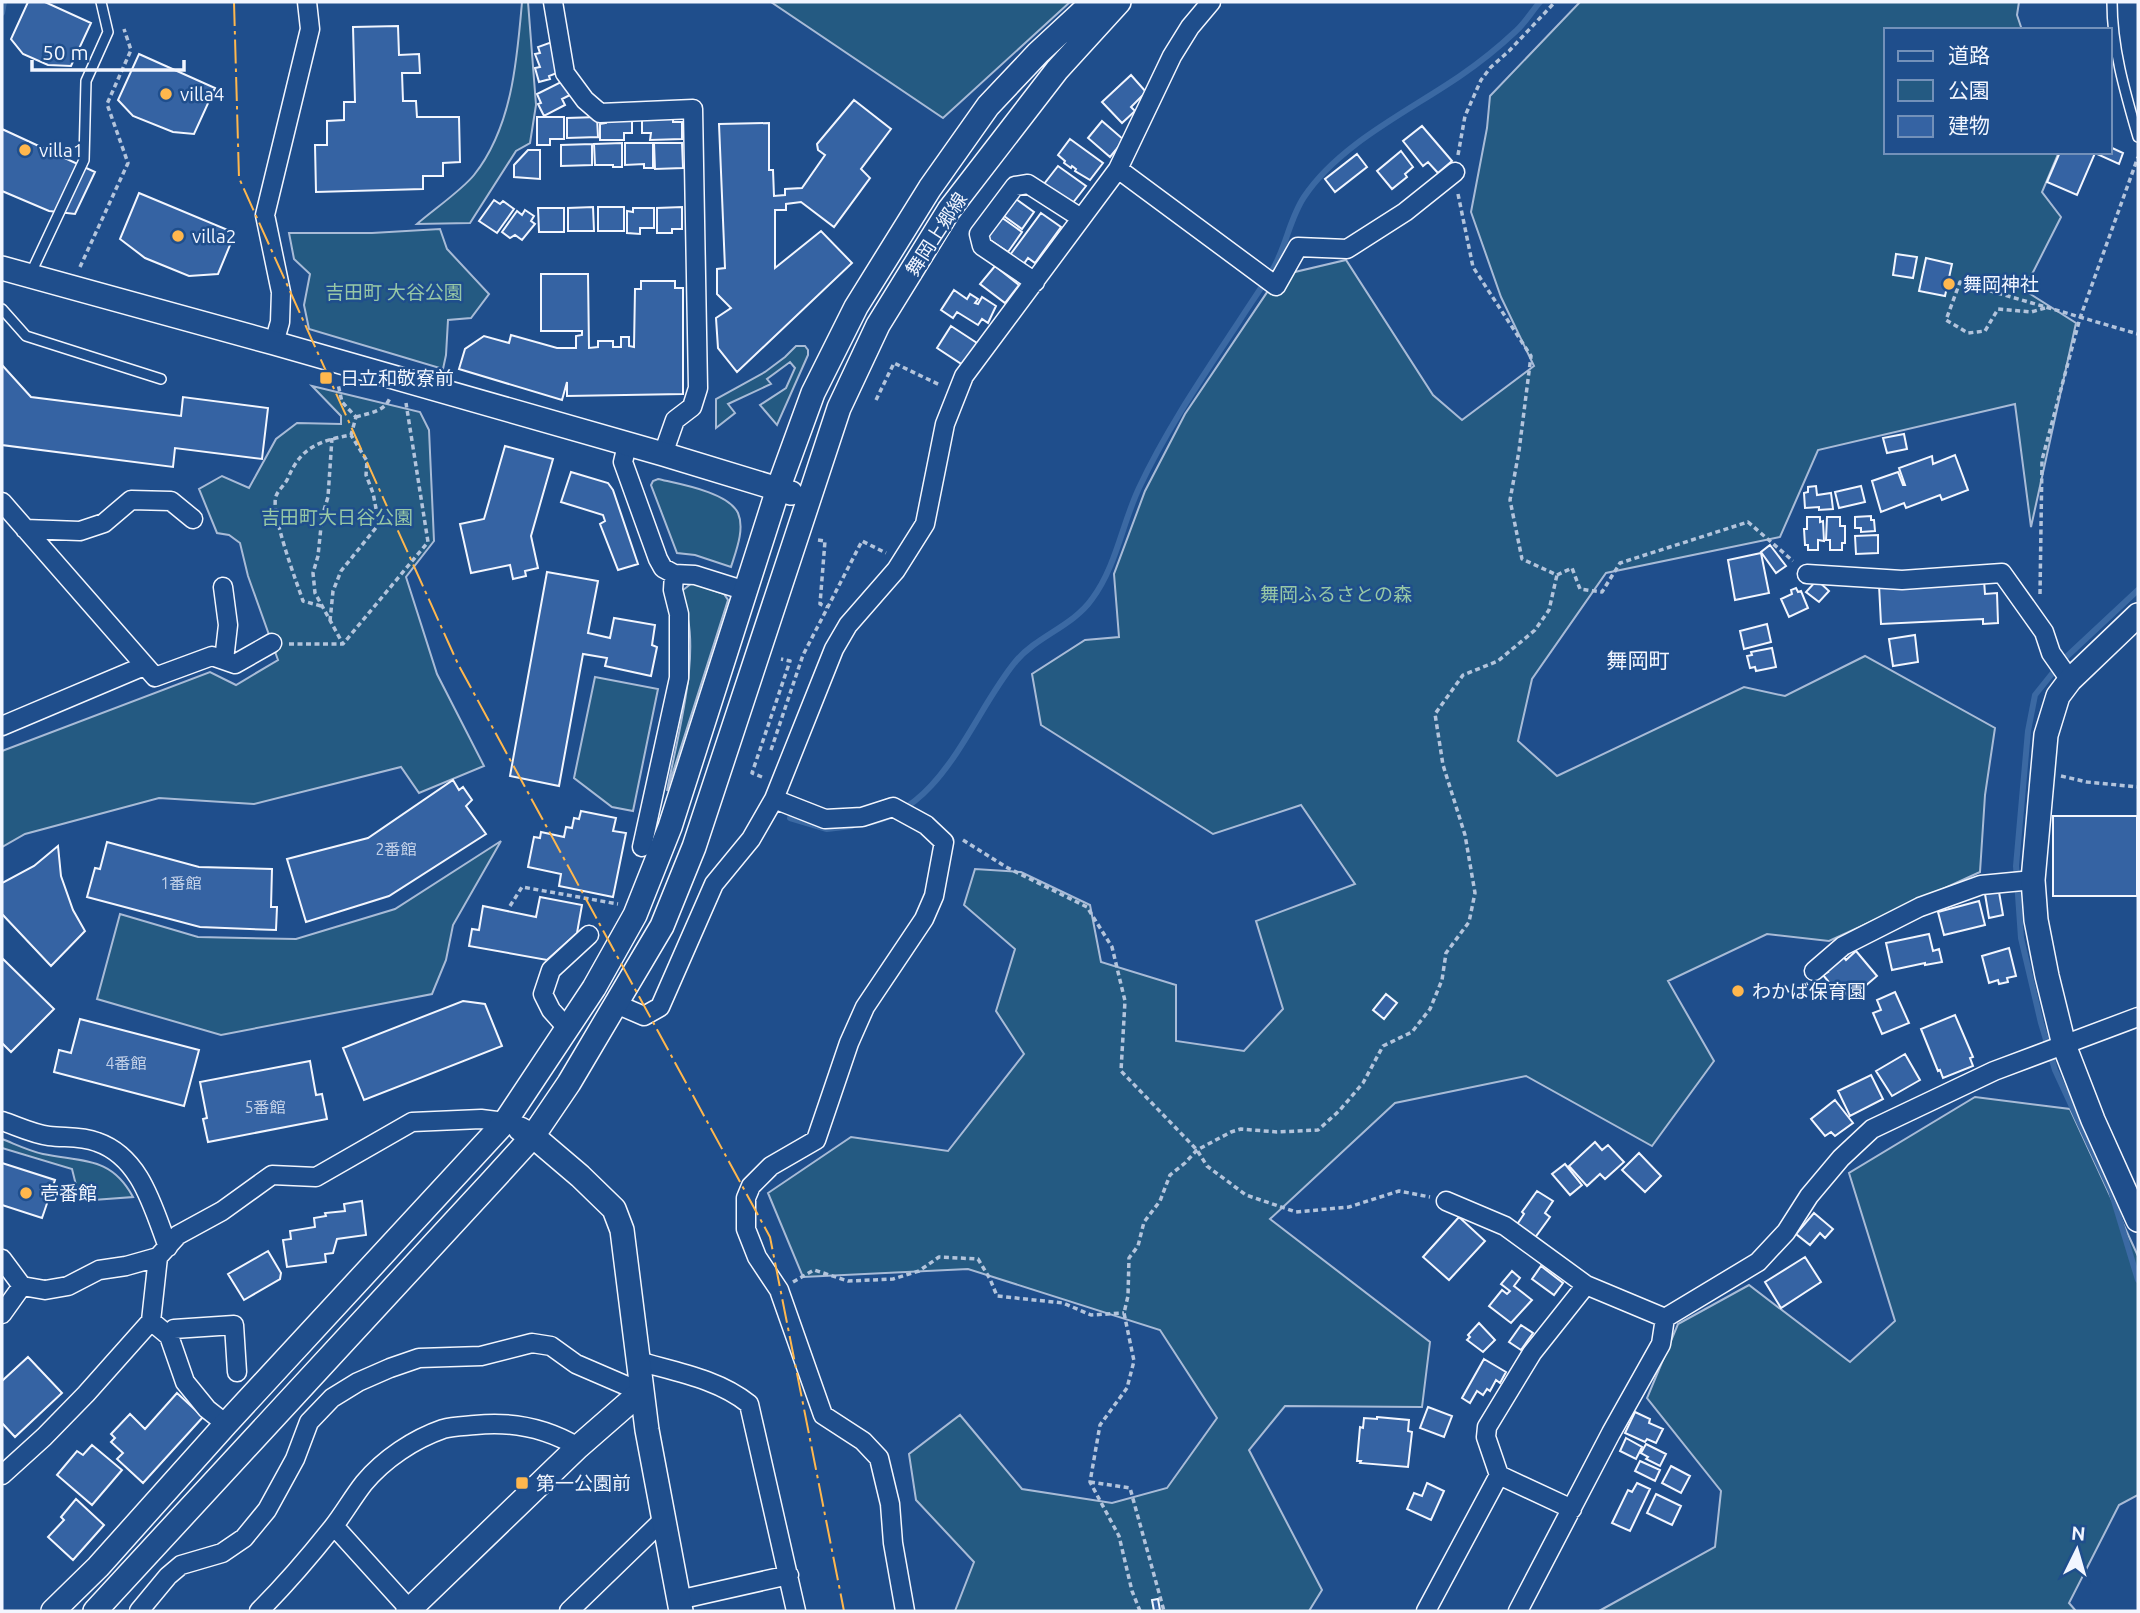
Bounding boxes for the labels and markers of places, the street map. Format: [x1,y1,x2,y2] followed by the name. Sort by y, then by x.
[180,83,224,105] place label: villa4
[158,86,174,102] marker: villa4
[39,139,83,161] place label: villa1
[17,142,33,158] marker: villa1
[192,225,236,247] place label: villa2
[170,228,186,244] marker: villa2
[1963,273,2039,295] place label: 舞岡神社
[1941,276,1957,292] marker: 舞岡神社
[340,367,454,389] place label: 日立和敬寮前
[318,370,334,386] marker: 日立和敬寮前
[1752,980,1866,1002] place label: わかば保育園
[1730,983,1746,999] marker: わかば保育園
[40,1182,97,1204] place label: 壱番館
[18,1185,34,1201] marker: 壱番館
[536,1472,631,1494] place label: 第一公園前
[514,1475,530,1491] marker: 第一公園前

